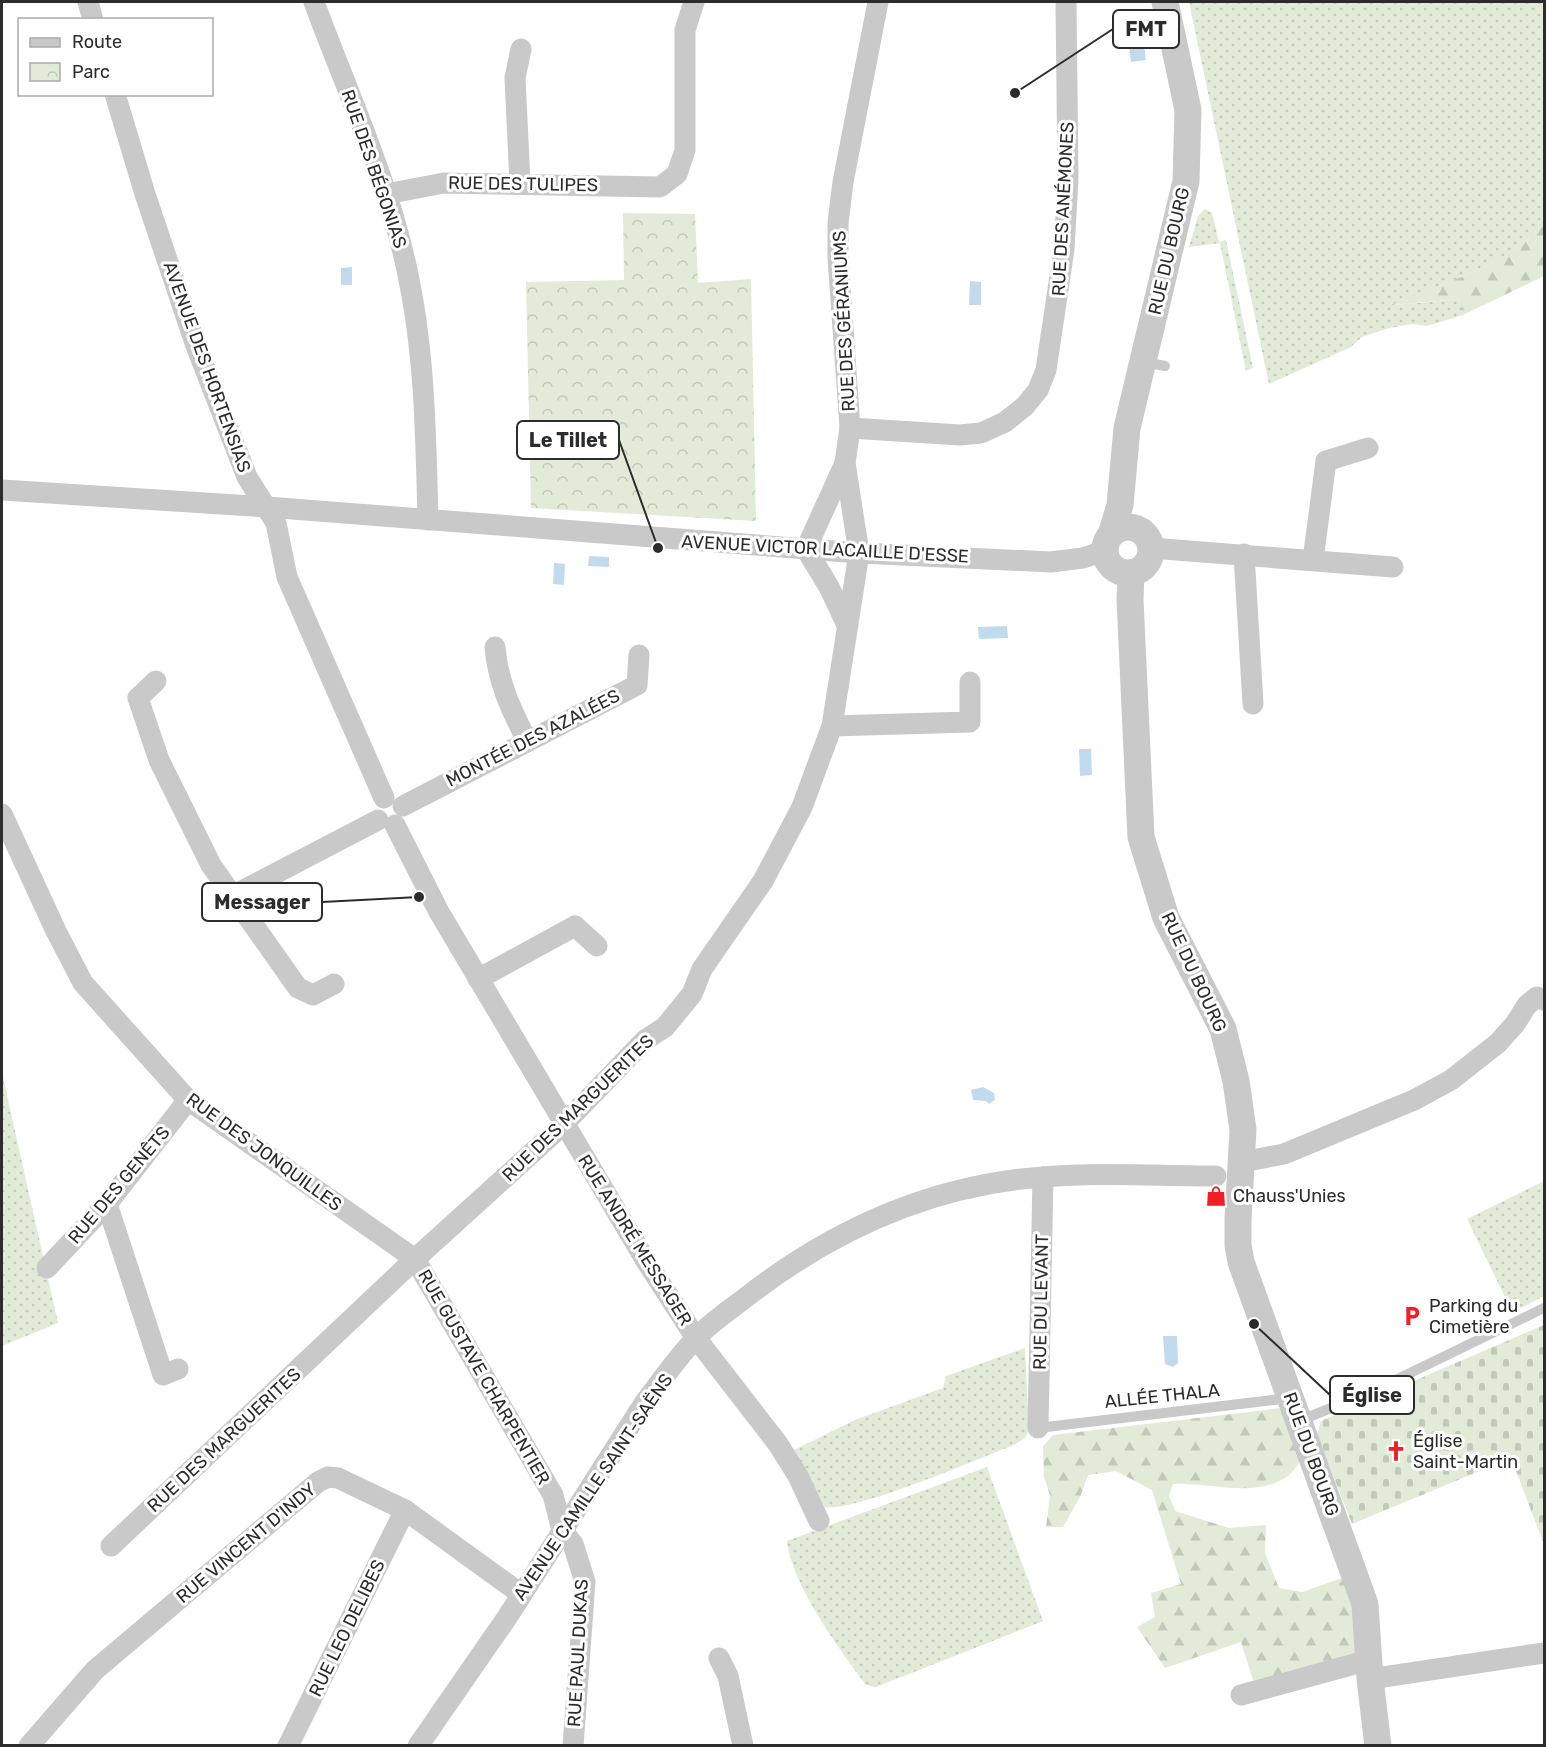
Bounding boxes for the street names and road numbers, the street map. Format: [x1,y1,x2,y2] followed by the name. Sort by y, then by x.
[337,87,411,251] street label: RUE DES BÉGONIAS
[1047,121,1079,297] street label: RUE DES ANÉMONES
[448,172,598,196] street label: RUE DES TULIPES
[1144,185,1194,317] street label: RUE DU BOURG
[828,230,860,412] street label: RUE DES GÉRANIUMS
[159,258,255,476] street label: AVENUE DES HORTENSIAS
[681,530,969,568] street label: AVENUE VICTOR LACAILLE D'ESSE
[442,685,624,791] street label: MONTÉE DES AZALÉES
[1157,908,1231,1036] street label: RUE DU BOURG
[498,1030,658,1186] street label: RUE DES MARGUERITES
[182,1088,346,1216] street label: RUE DES JONQUILLES
[63,1122,175,1248] street label: RUE DES GENÊTS
[573,1150,697,1330] street label: RUE ANDRÉ MESSAGER
[1029,1234,1053,1370] street label: RUE DU LEVANT
[413,1266,555,1489] street label: RUE GUSTAVE CHARPENTIER
[143,1363,305,1517] street label: RUE DES MARGUERITES
[509,1369,677,1605] street label: AVENUE CAMILLE SAINT-SAËNS
[1103,1379,1221,1413] street label: ALLÉE THALA
[1278,1389,1344,1519] street label: RUE DU BOURG
[172,1478,321,1608] street label: RUE VINCENT D'INDY
[304,1556,390,1700] street label: RUE LEO DELIBES
[563,1579,593,1727] street label: RUE PAUL DUKAS

